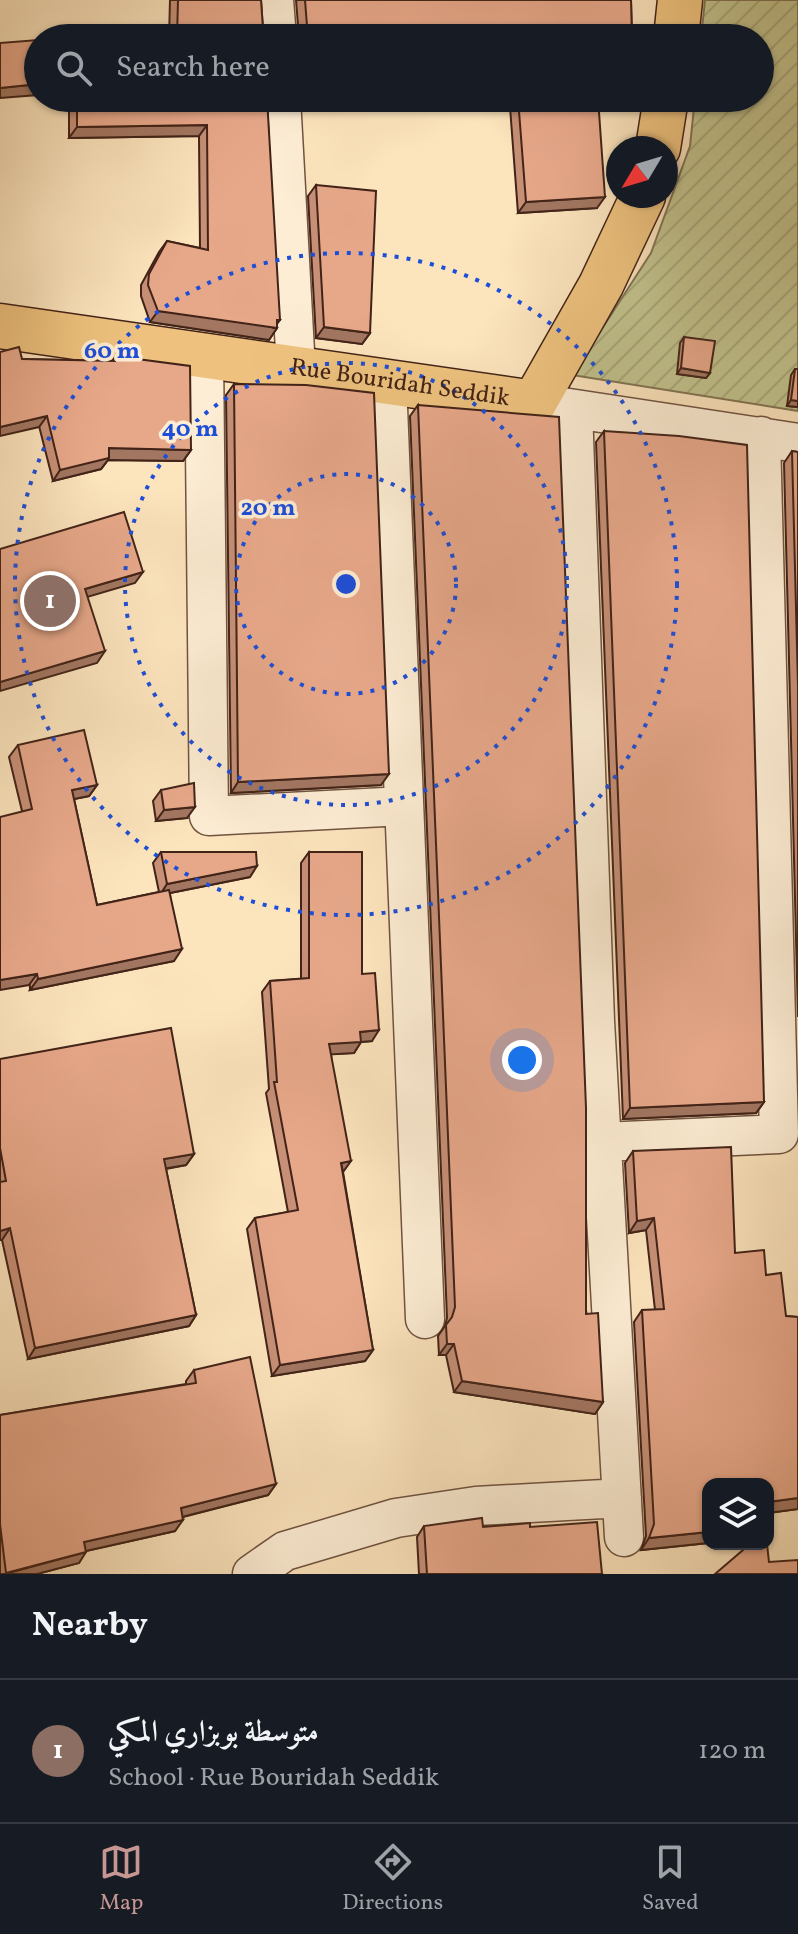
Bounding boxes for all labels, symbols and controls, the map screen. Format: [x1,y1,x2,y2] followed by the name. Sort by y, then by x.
[24,24,774,112] search box
[52,46,96,90] icon: search
[116,47,270,89] text: Search here
[606,136,678,208] north arrow
[84,335,140,369] text: 60 m
[288,351,512,416] street label: Rue Bouridah Seddik
[162,413,218,447] text: 40 m
[240,492,296,526] text: 20 m
[332,570,360,598] centre of rings
[24,571,76,631] pin: 1
[502,1040,542,1080] your location
[702,1478,774,1550] map controls
[702,1478,774,1550] button: layers
[32,1603,148,1650] text: Nearby
[108,1712,319,1754] text: متوسطة بوبزاري المكي
[53,1733,63,1769] text: 1
[698,1733,766,1769] text: 120 m
[108,1760,439,1796] text: School · Rue Bouridah Seddik
[99,1840,143,1919] tab: Map
[342,1840,443,1919] tab: Directions
[642,1840,699,1919] tab: Saved

